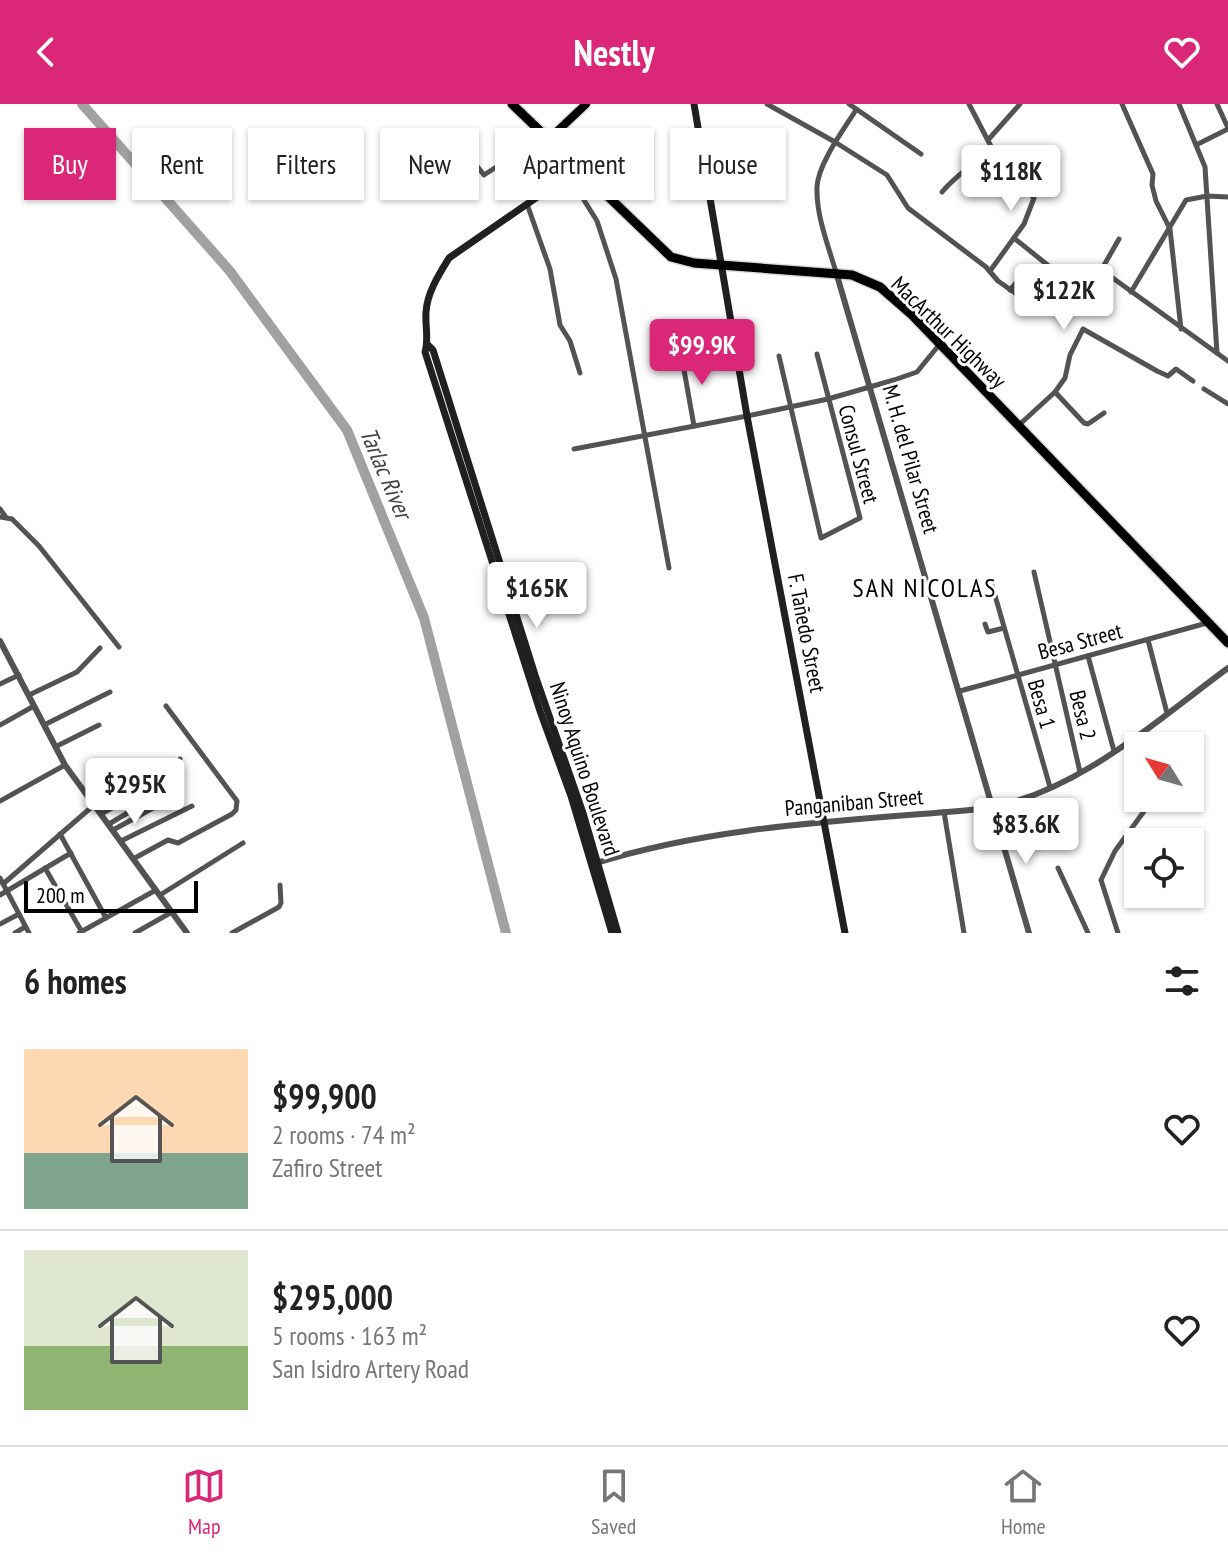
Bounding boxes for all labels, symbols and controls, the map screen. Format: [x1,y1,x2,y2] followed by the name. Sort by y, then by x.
[573,29,655,76] text: Nestly
[24,30,68,74] icon: back
[1160,30,1204,74] icon: heart
[24,128,116,200] chip: Buy
[132,128,232,200] chip: Rent
[248,128,364,200] chip: Filters
[380,128,479,200] chip: New
[495,128,654,200] chip: Apartment
[670,128,786,200] chip: House
[955,145,1067,213] pin: $118K
[979,154,1043,187] text: $118K
[1008,264,1120,332] pin: $122K
[886,270,1013,394] street label: MacArthur Highway
[1032,273,1096,306] text: $122K
[637,319,767,387] pin: $99.9K
[668,328,736,361] text: $99.9K
[876,381,946,537] street label: M. H. del Pilar Street
[832,402,886,506] street label: Consul Street
[353,423,420,526] water label: Tarlac River
[481,562,593,630] pin: $165K
[505,571,569,604] text: $165K
[782,571,832,695] street label: F. Tañedo Street
[853,571,997,604] district label: SAN NICOLAS
[1035,616,1125,666] street label: Besa Street
[1022,676,1062,732] street label: Besa 1
[544,678,626,860] street label: Ninoy Aquino Boulevard
[1063,687,1103,743] street label: Besa 2
[1124,732,1204,812] north arrow
[1124,732,1204,908] map controls
[79,758,191,826] pin: $295K
[103,767,167,800] text: $295K
[784,782,924,822] street label: Panganiban Street
[961,798,1091,866] pin: $83.6K
[992,807,1060,840] text: $83.6K
[1124,828,1204,908] button: locate
[24,877,198,913] scale bar
[36,881,85,909] text: 200 m
[24,959,127,1003] text: 6 homes
[1160,959,1204,1003] icon: filters
[272,1074,377,1118] text: $99,900
[88,1081,184,1177] icon: home
[1160,1107,1204,1151] icon: heart
[272,1118,416,1151] text: 2 rooms · 74 m²
[272,1151,382,1184] text: Zafiro Street
[272,1275,393,1319] text: $295,000
[88,1282,184,1378] icon: home
[1160,1308,1204,1352] icon: heart
[272,1319,427,1352] text: 5 rooms · 163 m²
[272,1352,469,1385] text: San Isidro Artery Road
[182,1464,226,1540] tab: Map
[591,1464,636,1540] tab: Saved
[1001,1464,1046,1540] tab: Home

